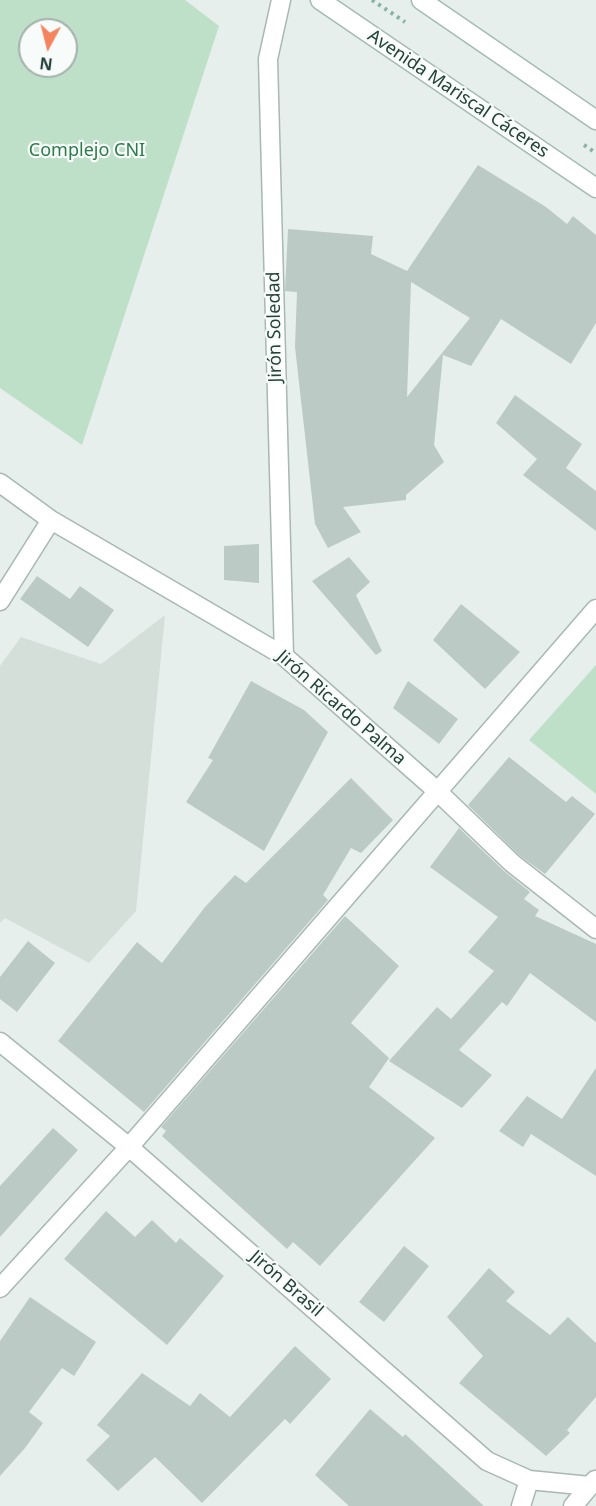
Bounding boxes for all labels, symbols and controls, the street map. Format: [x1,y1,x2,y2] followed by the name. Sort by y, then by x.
[18,18,78,78] north arrow
[363,25,553,163] street label: Avenida Mariscal Cáceres
[38,52,54,76] text: N
[29,140,145,162] park label: Complejo CNI
[263,271,287,383] street label: Jirón Soledad
[272,646,410,770] street label: Jirón Ricardo Palma
[245,1246,327,1322] street label: Jirón Brasil

